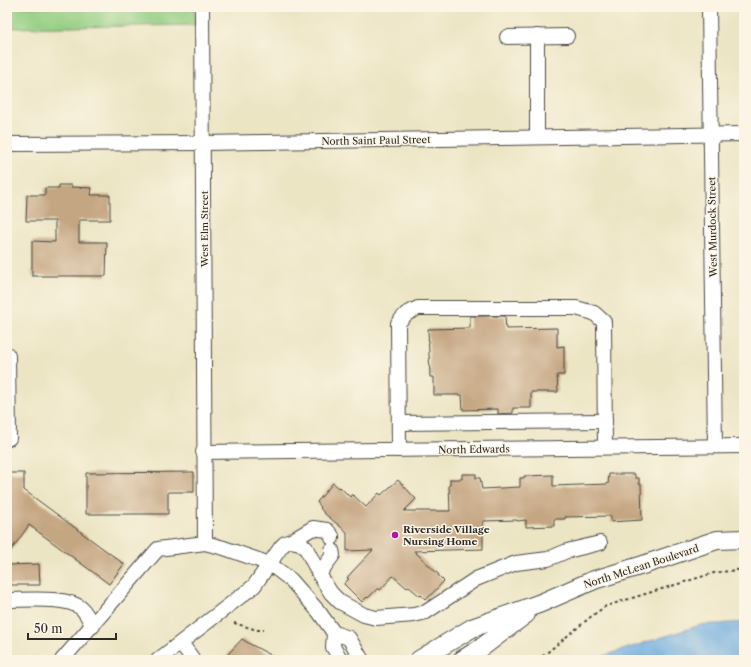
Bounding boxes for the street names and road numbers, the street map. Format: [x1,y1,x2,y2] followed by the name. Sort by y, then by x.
[321,133,431,148] street label: North Saint Paul Street
[705,176,720,278] street label: West Murdock Street
[198,190,211,268] street label: West Elm Street
[438,442,510,457] street label: North Edwards
[582,542,700,591] street label: North McLean Boulevard

